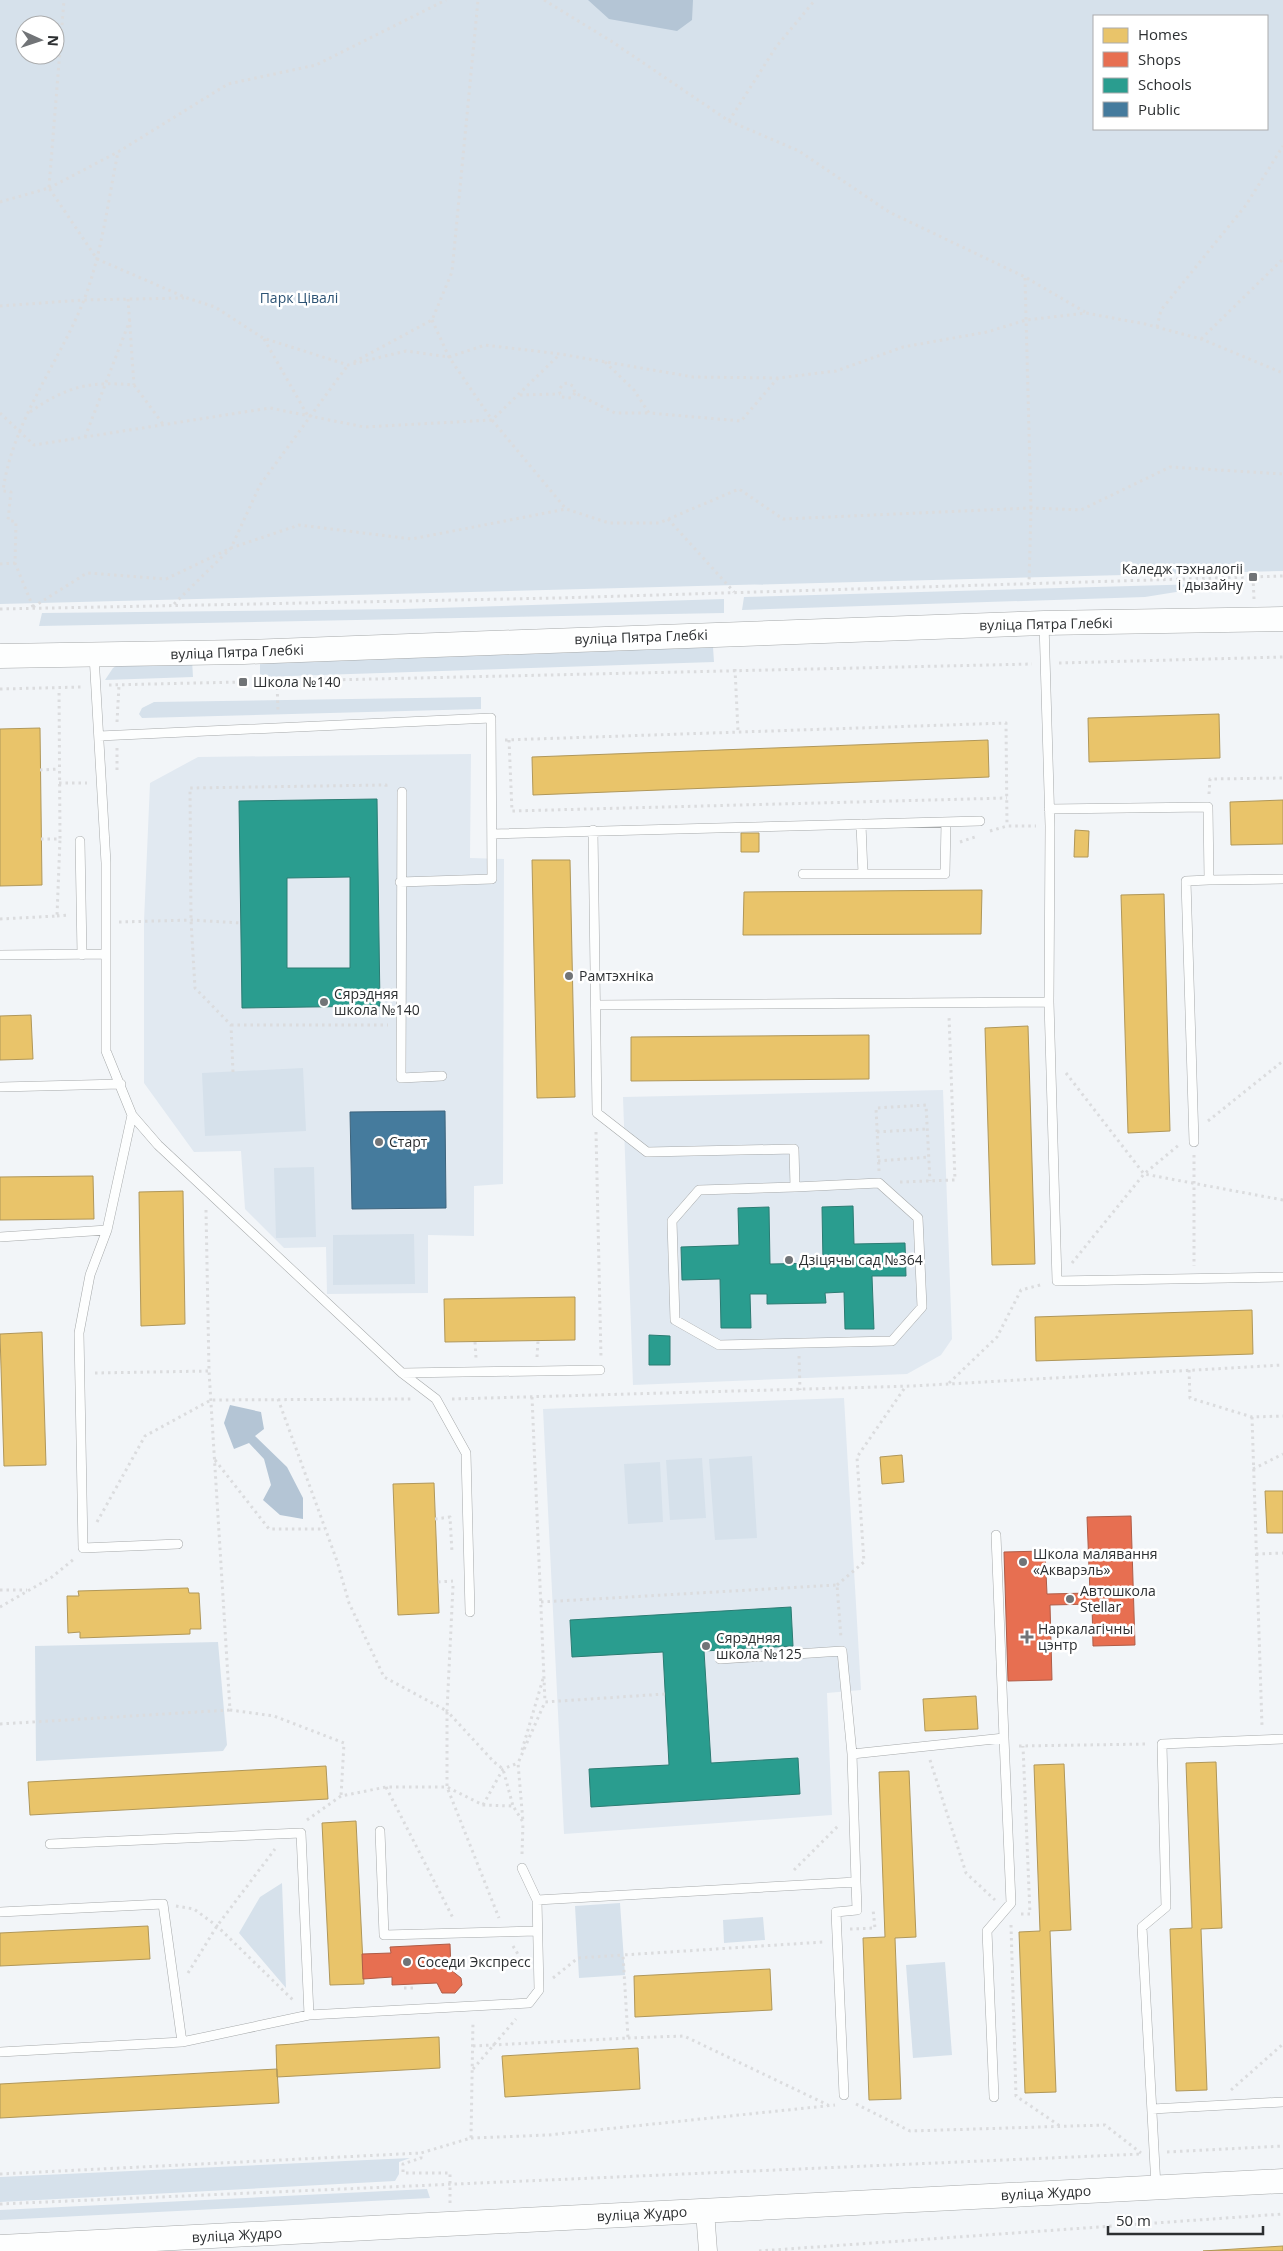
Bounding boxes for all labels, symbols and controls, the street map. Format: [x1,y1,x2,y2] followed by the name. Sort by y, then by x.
[15,15,65,65] north arrow
[1093,15,1268,130] legend
[1138,24,1188,44] text: Homes
[44,35,63,47] text: N
[1138,49,1181,69] text: Shops
[1138,74,1192,94] text: Schools
[1138,99,1180,119] text: Public
[260,288,338,307] park label: Парк Цівалі
[1122,559,1244,594] place label: Каледж тэхналогіі і дызайну
[1247,571,1259,583] marker: Каледж тэхналогіі і дызайну
[979,613,1113,634] street label: вуліца Пятра Глебкі
[574,625,708,648] street label: вуліца Пятра Глебкі
[170,640,304,663] street label: вуліца Пятра Глебкі
[253,672,341,691] place label: Школа №140
[237,676,249,688] marker: Школа №140
[579,966,654,985] place label: Рамтэхніка
[563,970,575,982] marker: Рамтэхніка
[334,984,420,1019] place label: Сярэдняя школа №140
[318,996,330,1008] marker: Сярэдняя школа №140
[389,1132,428,1151] place label: Старт
[373,1136,385,1148] marker: Старт
[799,1250,923,1269] place label: Дзіцячы сад №364
[783,1254,795,1266] marker: Дзіцячы сад №364
[1033,1544,1158,1579] place label: Школа малявання «Акварэль»
[1017,1556,1029,1568] marker: Школа малявання «Акварэль»
[1080,1581,1156,1616] place label: Автошкола Stellar
[1064,1593,1076,1605] marker: Автошкола Stellar
[1038,1619,1133,1654] place label: Наркалагічны цэнтр
[716,1628,802,1663] place label: Сярэдняя школа №125
[1020,1630,1034,1644] marker: Наркалагічны цэнтр
[700,1640,712,1652] marker: Сярэдняя школа №125
[417,1952,531,1971] place label: Соседи Экспресс
[401,1956,413,1968] marker: Соседи Экспресс
[1000,2181,1092,2204] street label: вуліца Жудро
[596,2202,688,2225] street label: вуліца Жудро
[1108,2204,1263,2236] scale bar
[1116,2210,1151,2230] text: 50 m
[191,2223,283,2246] street label: вуліца Жудро

